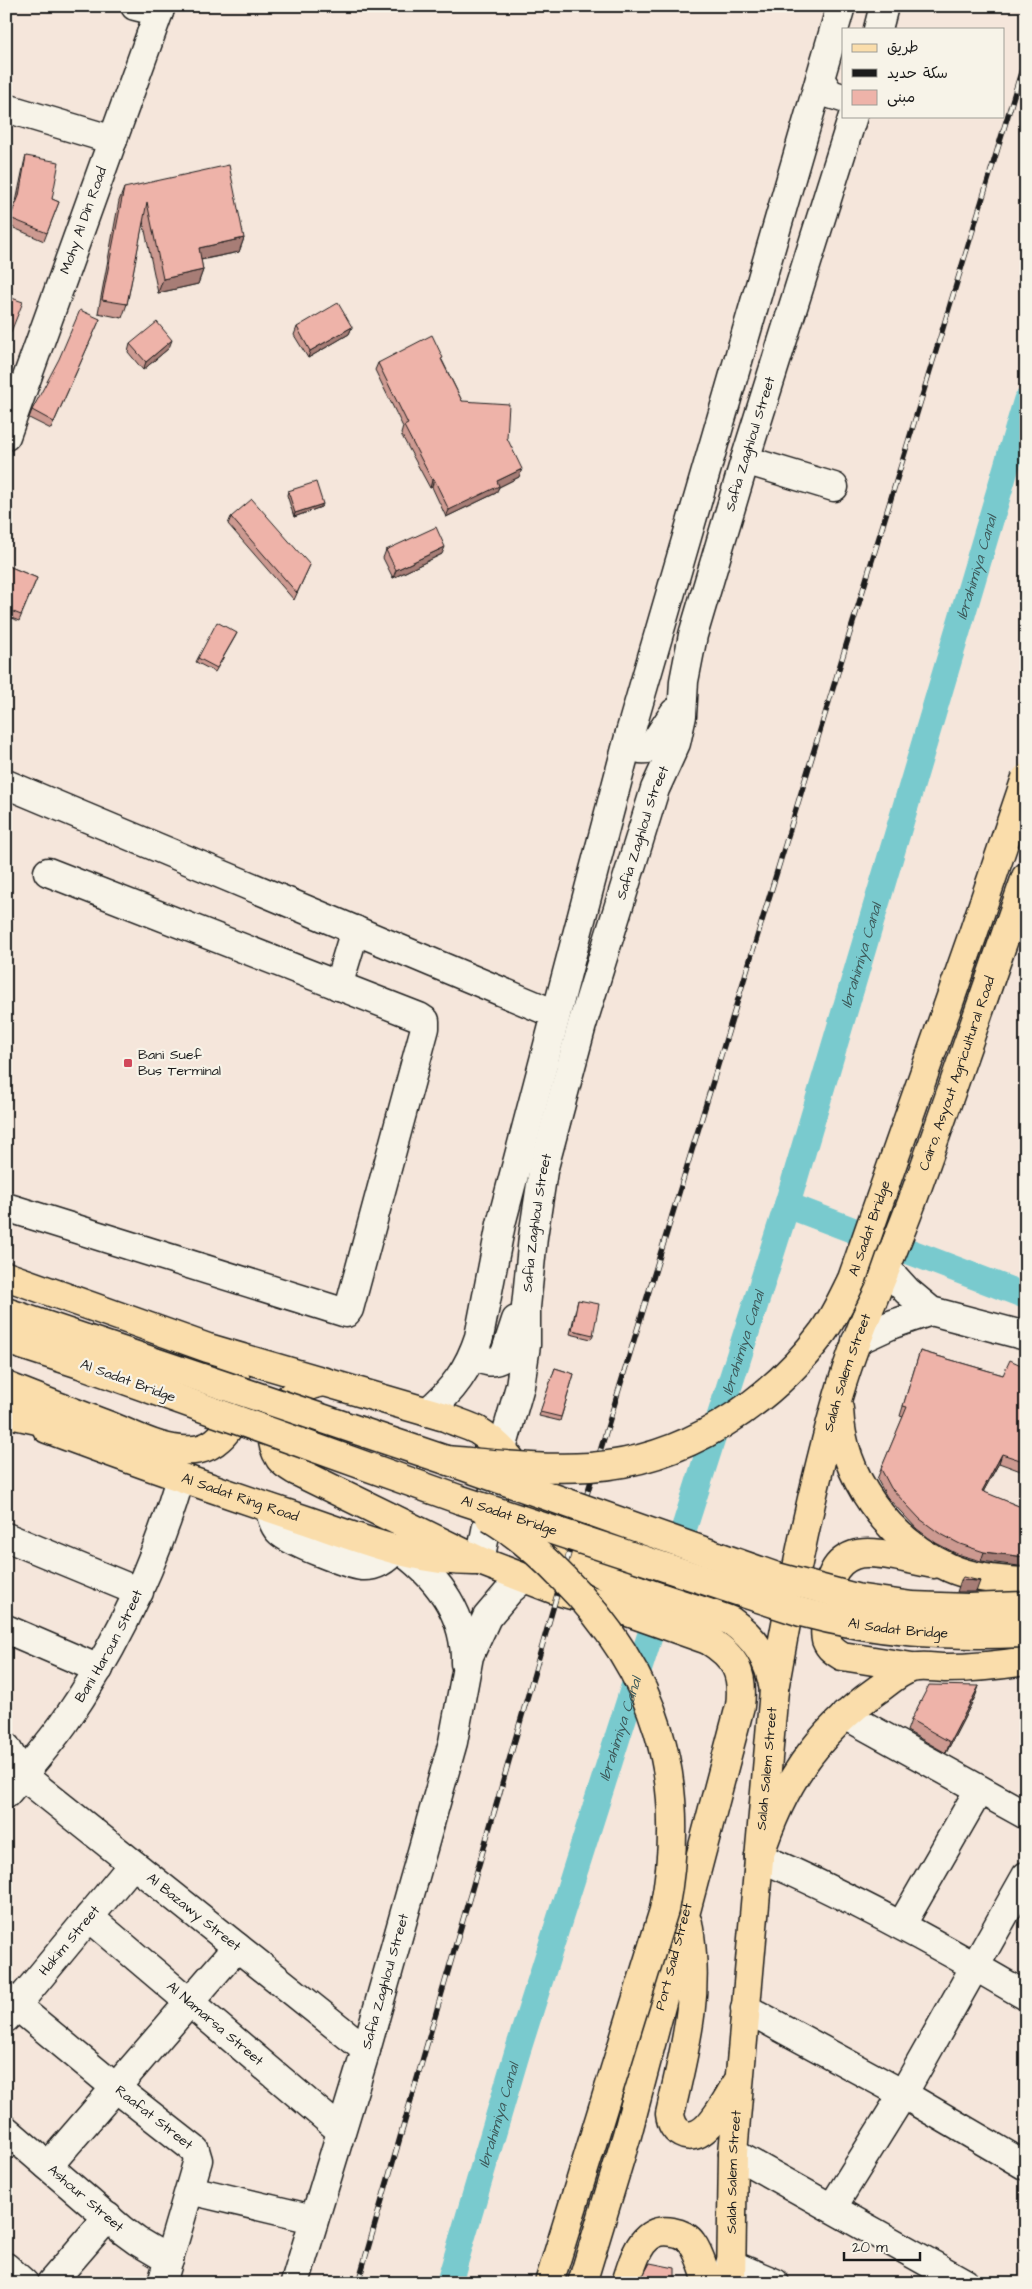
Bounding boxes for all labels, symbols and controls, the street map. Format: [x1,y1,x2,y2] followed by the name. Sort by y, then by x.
[842,28,1004,118] legend
[887,37,919,58] text: طريق
[887,63,948,84] text: سكة حديد
[887,87,915,108] text: مبنى
[55,164,112,277] street label: Mohy Al Din Road
[720,374,781,514] street label: Safia Zaghloul Street
[951,511,1002,622] water label: Ibrahimiya Canal
[611,762,674,902] street label: Safia Zaghloul Street
[836,899,887,1010] water label: Ibrahimiya Canal
[914,974,1000,1173] street label: Cairo, Asyout Agricultural Road
[138,1045,221,1081] place label: Bani Suef Bus Terminal
[122,1057,134,1069] marker: Bani Suef Bus Terminal
[518,1151,557,1293] street label: Safia Zaghloul Street
[844,1177,896,1279] street label: Al Sadat Bridge
[717,1287,770,1398] water label: Ibrahimiya Canal
[819,1310,877,1434] street label: Salah Salem Street
[77,1354,179,1408] street label: Al Sadat Bridge
[179,1468,301,1527] street label: Al Sadat Ring Road
[458,1491,560,1541] street label: Al Sadat Bridge
[70,1586,148,1707] street label: Bani Haroun Street
[847,1613,949,1644] street label: Al Sadat Bridge
[594,1673,647,1784] water label: Ibrahimiya Canal
[752,1706,782,1831] street label: Salah Salem Street
[142,1868,245,1956] street label: Al Bazawy Street
[35,1901,105,1980] street label: Hakim Street
[650,1901,698,2013] street label: Port Said Street
[357,1911,414,2051] street label: Safia Zaghloul Street
[162,1977,268,2071] street label: Al Namarsa Street
[473,2059,524,2170] water label: Ibrahimiya Canal
[111,2081,197,2155] street label: Raafat Street
[722,2109,747,2234] street label: Salah Salem Street
[43,2160,128,2237] street label: Ashour Street
[844,2229,921,2261] scale bar
[852,2237,888,2258] text: 20 m

